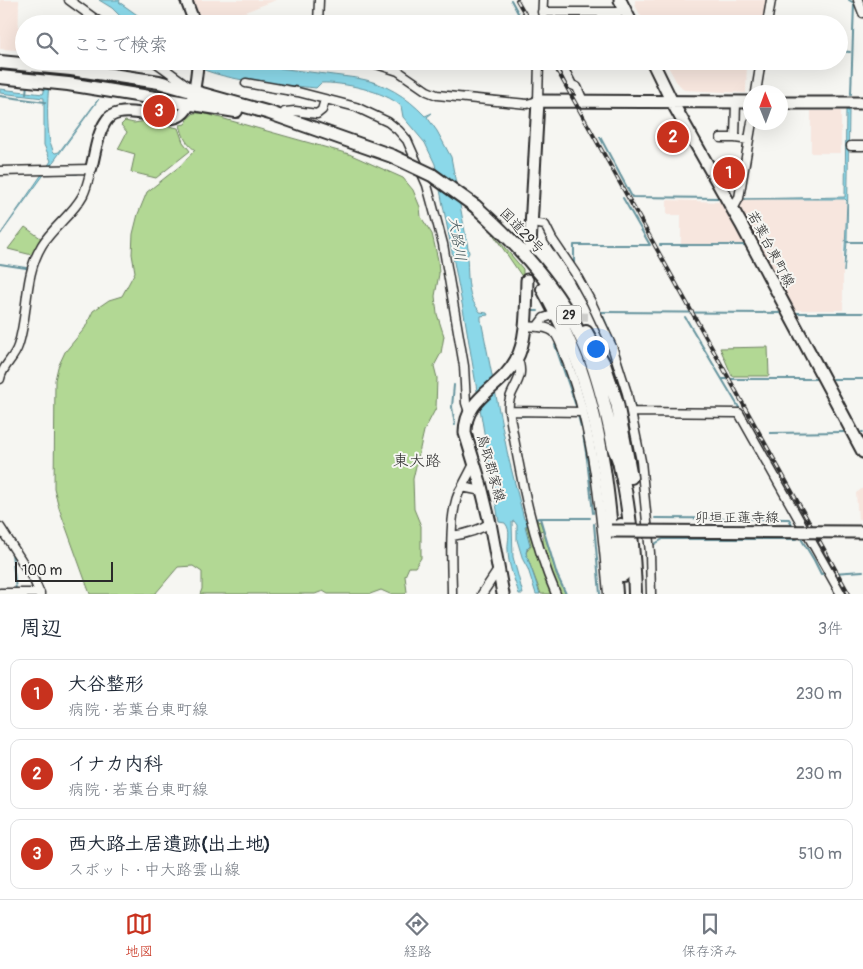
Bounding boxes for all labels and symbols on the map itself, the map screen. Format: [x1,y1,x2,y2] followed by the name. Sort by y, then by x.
[743,85,788,130] north arrow
[143,92,175,130] pin: 3
[657,118,689,156] pin: 2
[713,154,745,192] pin: 1
[496,205,548,257] street label: 国道29号
[744,208,798,290] street label: 若葉台東町線
[444,215,470,263] water label: 大路川
[556,306,582,324] road number: 29
[583,336,609,362] your location
[473,432,509,504] street label: 鳥取郡家線
[393,451,441,471] district label: 東大路
[695,509,779,526] street label: 卯垣正蓮寺線
[15,559,112,582] scale bar

